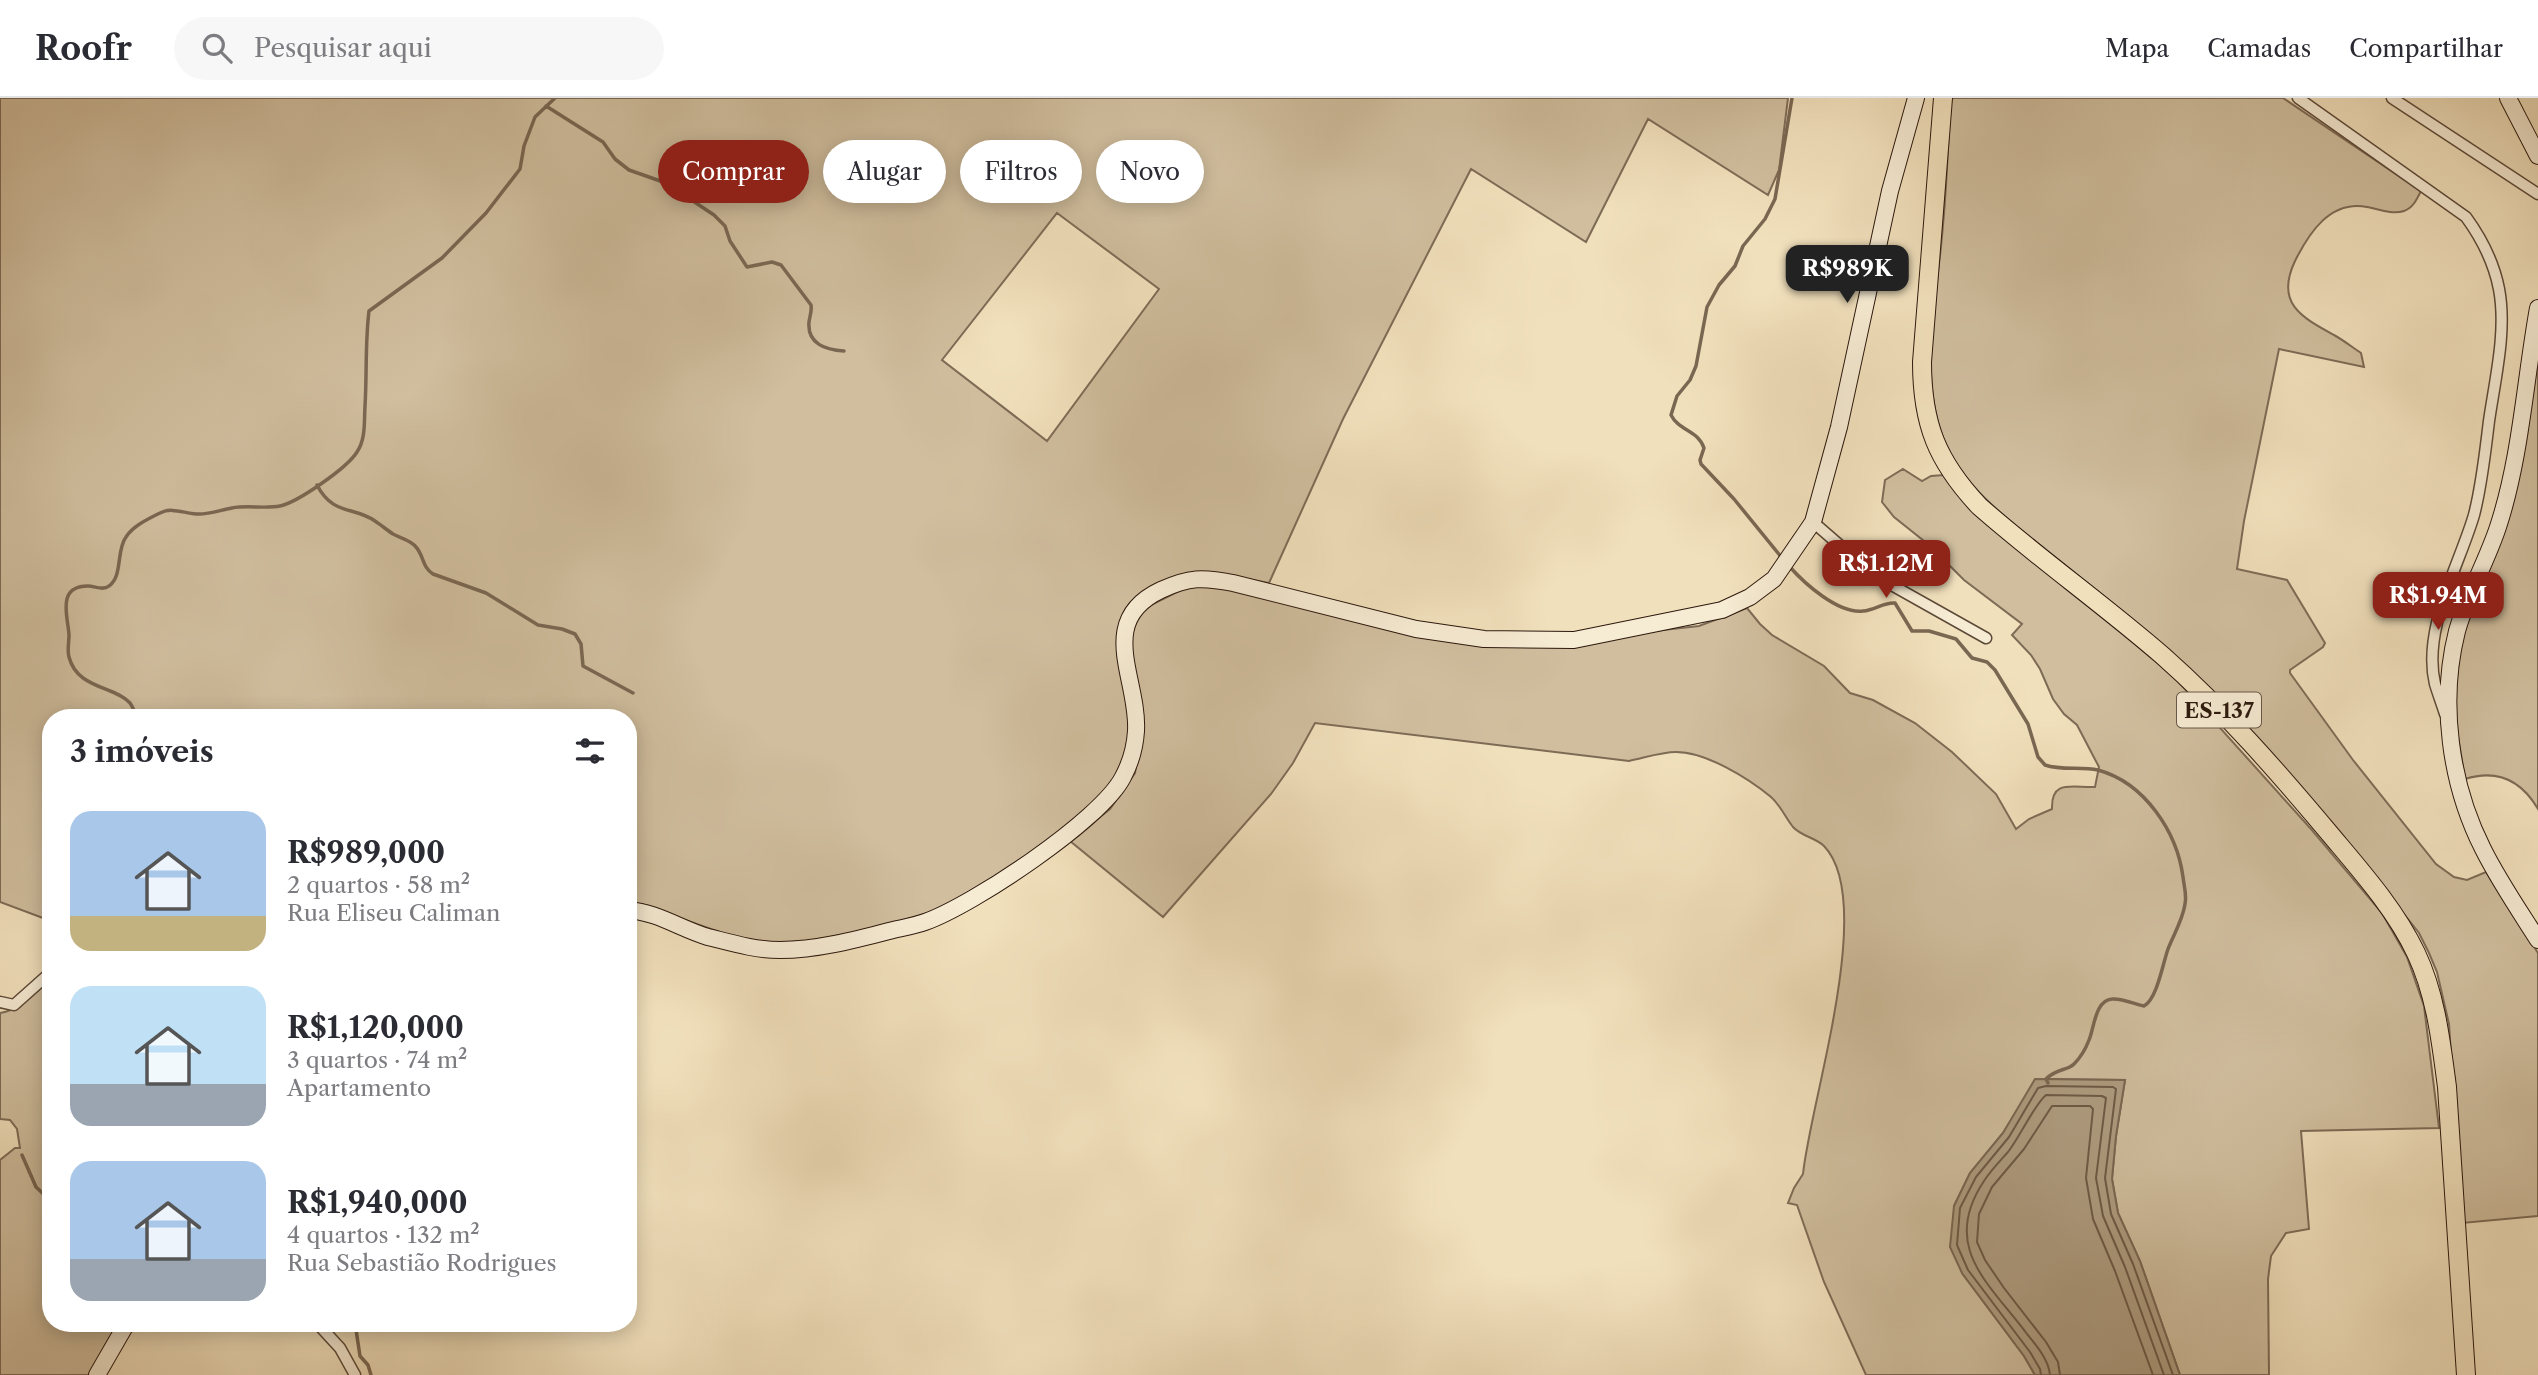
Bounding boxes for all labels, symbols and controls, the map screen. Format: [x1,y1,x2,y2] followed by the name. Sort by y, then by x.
[174,17,664,80] search box
[35,28,132,69] text: Roofr
[198,29,236,67] icon: search
[254,32,432,64] text: Pesquisar aqui
[2105,34,2169,63] text: Mapa
[2207,34,2311,63] text: Camadas
[2349,34,2503,63] text: Compartilhar
[658,140,809,203] chip: Comprar
[823,140,946,203] chip: Alugar
[960,140,1082,203] chip: Filtros
[1096,140,1204,203] chip: Novo
[1790,246,1904,305] pin: R$989K
[1802,254,1892,282] text: R$989K
[1821,540,1951,600] pin: R$1.12M
[1838,549,1934,577] text: R$1.12M
[2373,573,2503,632] pin: R$1.94M
[2389,581,2487,609] text: R$1.94M
[2177,692,2261,728] road number: ES-137
[571,732,609,770] icon: filters
[70,733,214,770] text: 3 imóveis
[287,834,445,871] text: R$989,000
[126,839,210,923] icon: home
[287,871,470,899] text: 2 quartos · 58 m²
[287,899,501,927] text: Rua Eliseu Caliman
[287,1009,464,1046] text: R$1,120,000
[126,1014,210,1098] icon: home
[287,1046,468,1074] text: 3 quartos · 74 m²
[287,1074,431,1102] text: Apartamento
[287,1184,468,1221] text: R$1,940,000
[126,1189,210,1273] icon: home
[287,1221,480,1249] text: 4 quartos · 132 m²
[287,1249,557,1277] text: Rua Sebastião Rodrigues

